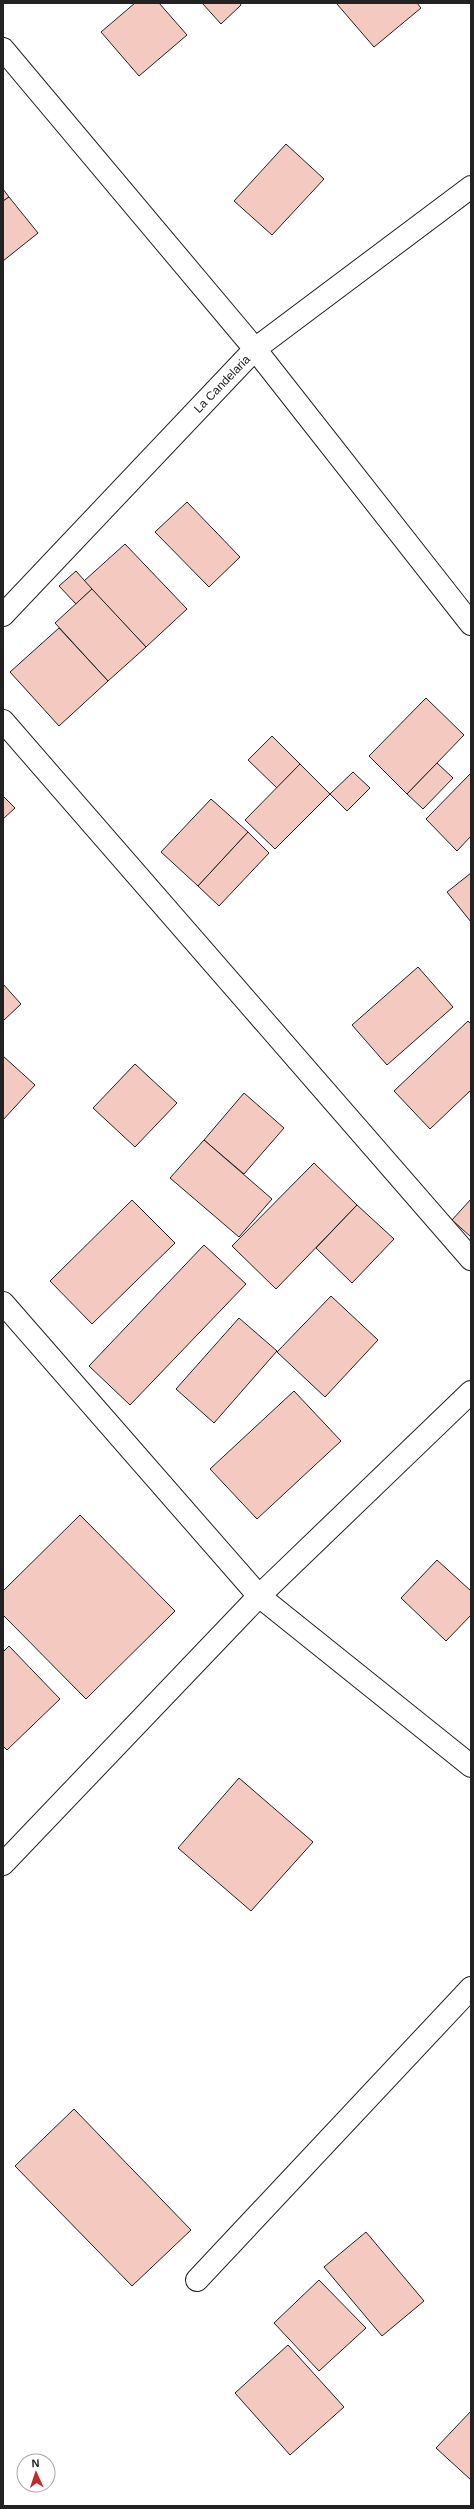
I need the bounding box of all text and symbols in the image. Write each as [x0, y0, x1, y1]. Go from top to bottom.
street label: La Candelaria [191, 352, 253, 416]
north arrow [16, 2453, 56, 2493]
text: N [31, 2457, 40, 2469]

